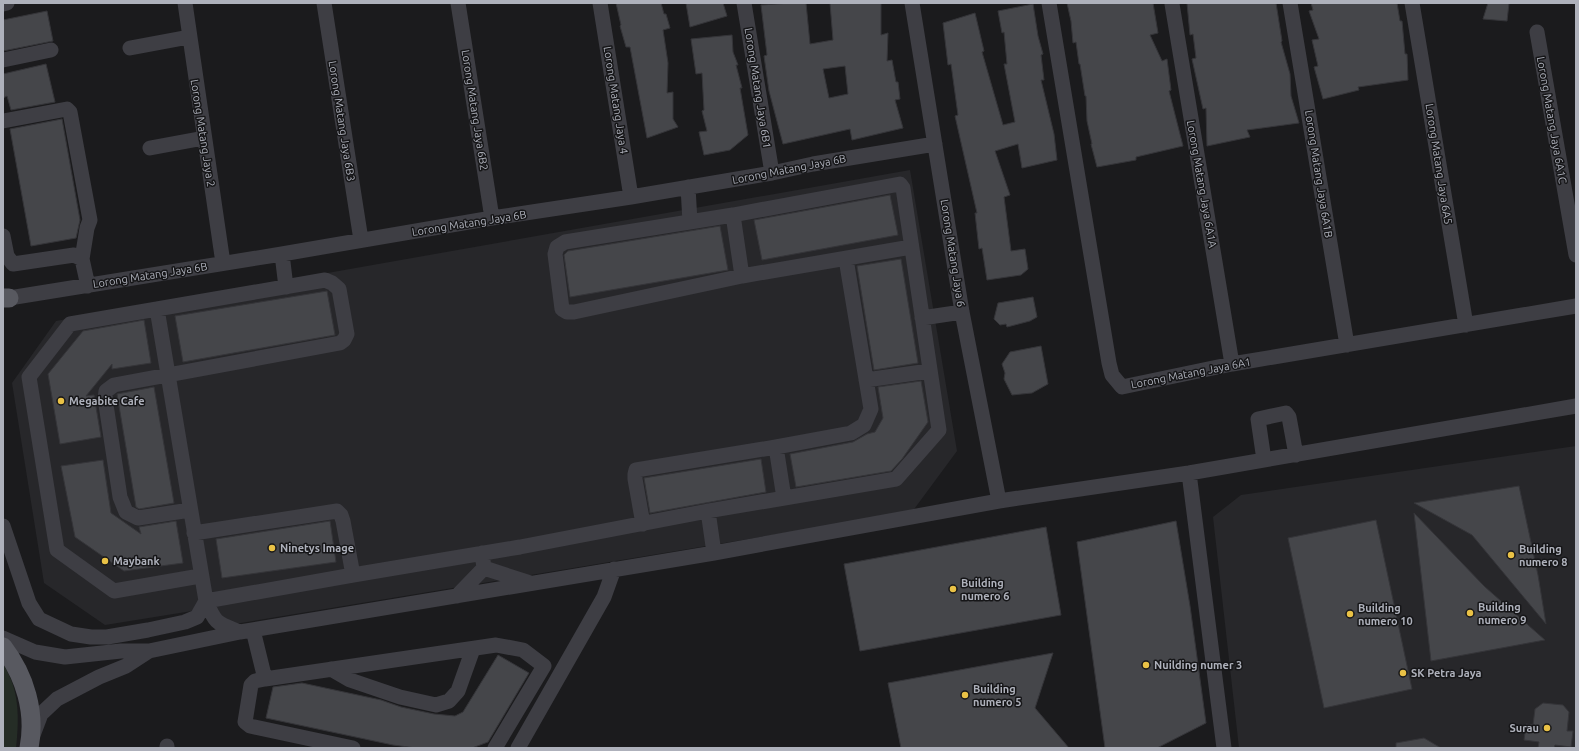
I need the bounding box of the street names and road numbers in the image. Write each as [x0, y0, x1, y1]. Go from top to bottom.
street label: Lorong Matang Jaya 6B1 [743, 27, 773, 149]
street label: Lorong Matang Jaya 4 [602, 45, 630, 155]
street label: Lorong Matang Jaya 6B2 [460, 49, 490, 171]
street label: Lorong Matang Jaya 6A1C [1535, 55, 1569, 185]
street label: Lorong Matang Jaya 6B3 [327, 60, 357, 182]
street label: Lorong Matang Jaya 2 [189, 78, 217, 188]
street label: Lorong Matang Jaya 6A5 [1424, 103, 1454, 225]
street label: Lorong Matang Jaya 6A1B [1303, 109, 1335, 239]
street label: Lorong Matang Jaya 6A1A [1185, 119, 1219, 250]
street label: Lorong Matang Jaya 6B [731, 152, 847, 186]
street label: Lorong Matang Jaya 6 [939, 198, 967, 308]
street label: Lorong Matang Jaya 6B [411, 208, 527, 238]
street label: Lorong Matang Jaya 6B [92, 260, 208, 290]
street label: Lorong Matang Jaya 6A1 [1130, 355, 1252, 391]

